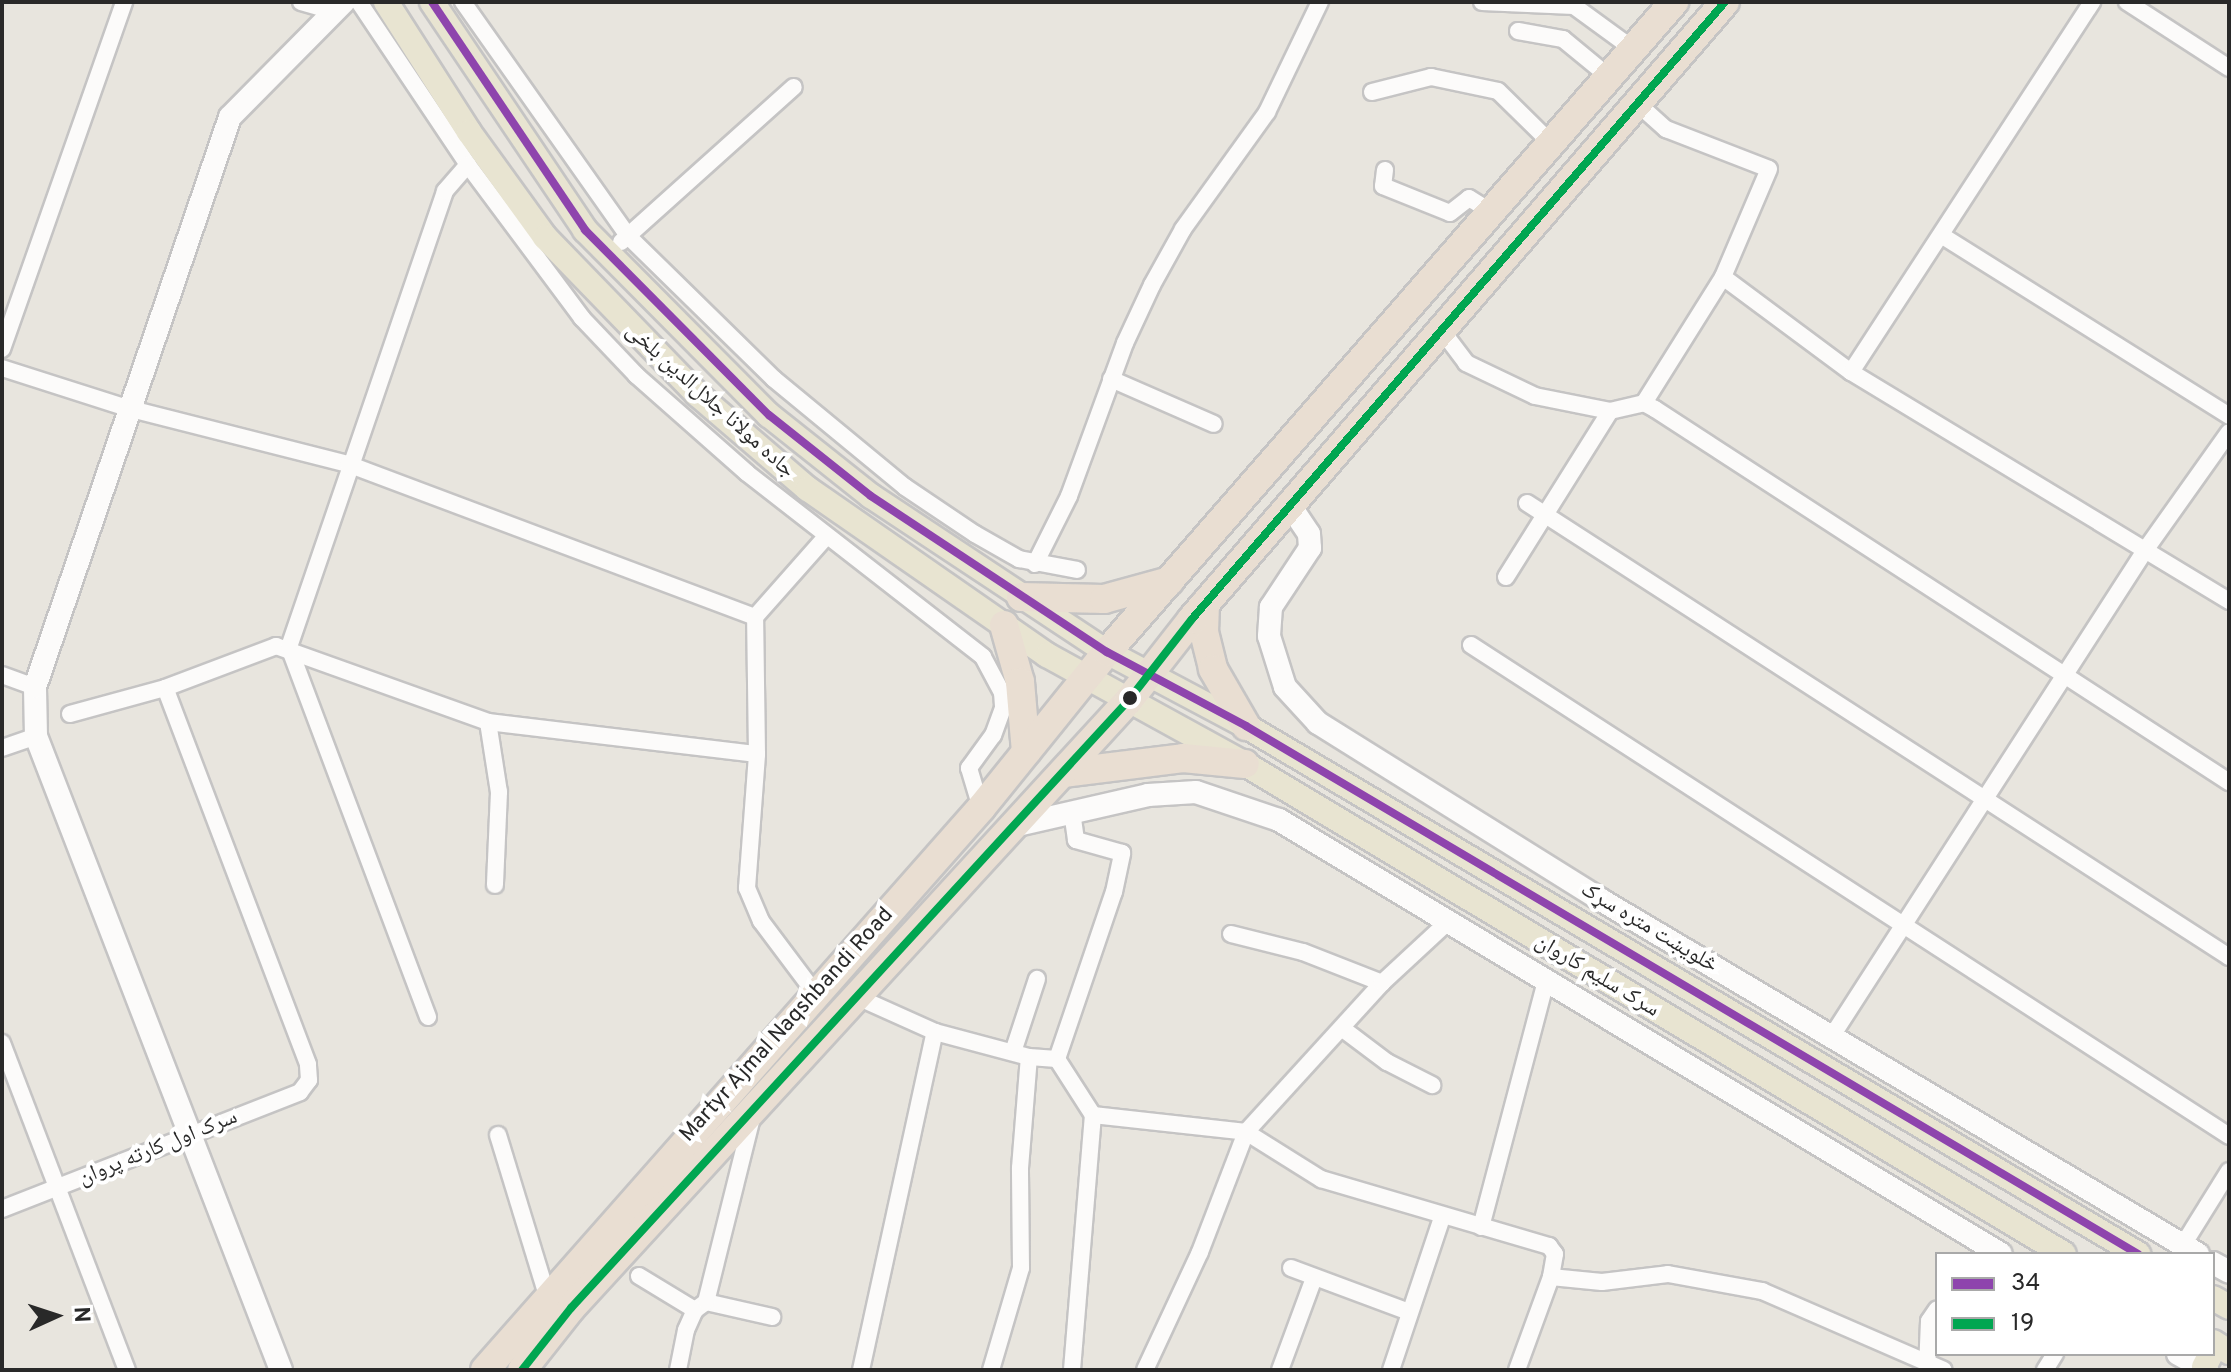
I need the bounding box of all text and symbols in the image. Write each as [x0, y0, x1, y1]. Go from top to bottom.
street label: جاده مولانا جلال‌الدین بلخی [620, 318, 800, 484]
unlabelled marker [1122, 690, 1138, 706]
street label: څلویښت متره سړک [1576, 877, 1722, 979]
street label: Martyr Ajmal Naqshbandi Road [674, 902, 900, 1148]
street label: سرک سلیم کاروان [1530, 928, 1664, 1024]
street label: سرک اول کارته پروان [75, 1104, 241, 1192]
legend [1935, 1252, 2215, 1356]
text: 34 [2011, 1269, 2040, 1299]
north arrow [16, 1276, 96, 1356]
text: N [67, 1306, 94, 1323]
text: 19 [2011, 1309, 2034, 1339]

